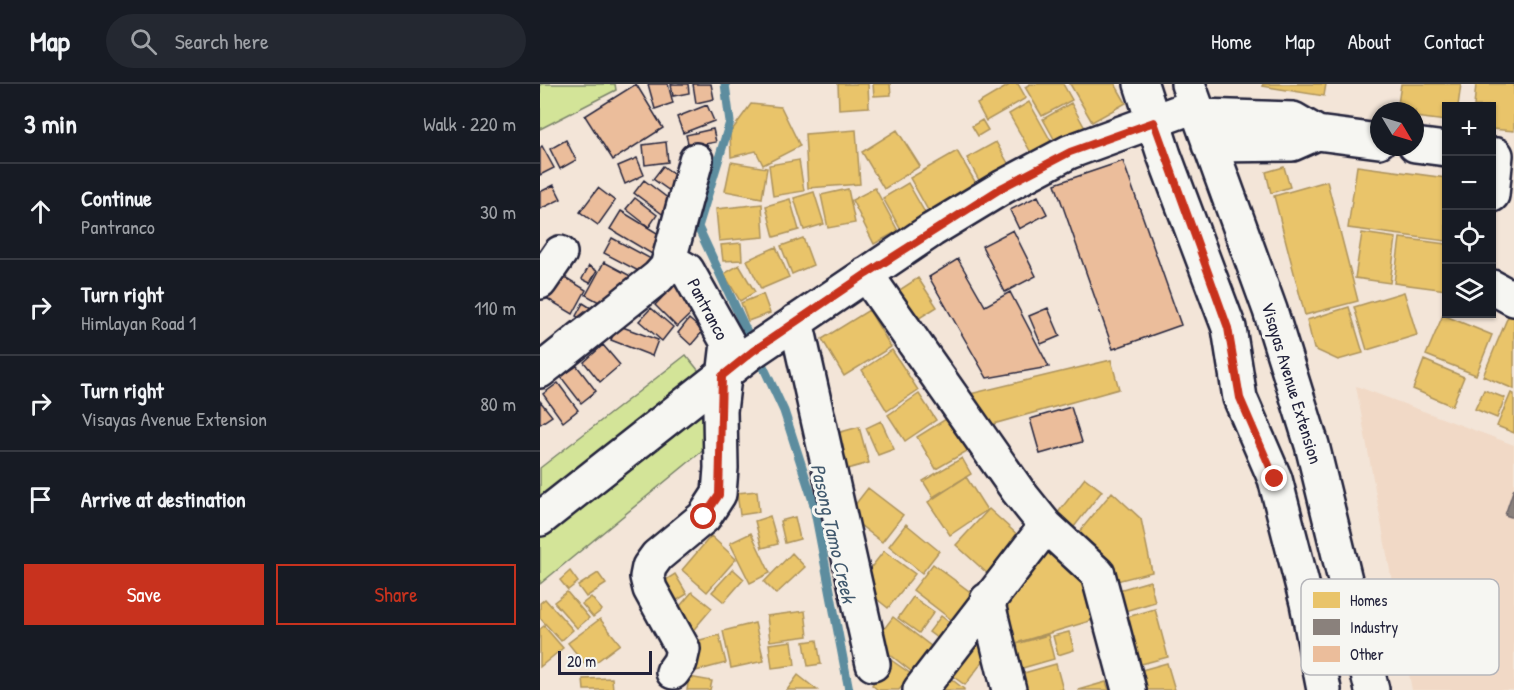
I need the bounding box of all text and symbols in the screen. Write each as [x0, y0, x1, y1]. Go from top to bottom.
search box [106, 14, 526, 68]
text: Map [30, 22, 70, 60]
icon: search [127, 25, 160, 58]
text: Search here [175, 26, 269, 56]
text: Home [1211, 27, 1252, 56]
text: Map [1285, 27, 1315, 56]
text: About [1348, 27, 1391, 56]
text: Contact [1424, 27, 1484, 56]
north arrow [1370, 102, 1424, 156]
map controls [1442, 102, 1496, 318]
button: + [1442, 102, 1496, 156]
text: 3 min [24, 106, 77, 141]
text: Walk · 220 m [423, 110, 516, 137]
button: − [1442, 156, 1496, 210]
text: Continue [81, 183, 152, 213]
icon: ahead [24, 195, 57, 228]
text: 30 m [480, 198, 516, 225]
button: locate [1442, 210, 1496, 264]
text: Pantranco [81, 213, 155, 240]
button: layers [1442, 264, 1496, 318]
street label: Pantranco [681, 274, 735, 344]
text: Turn right [81, 279, 164, 309]
icon: right [24, 291, 57, 324]
text: 110 m [474, 294, 516, 321]
street label: Visayas Avenue Extension [1256, 299, 1328, 467]
text: Himlayan Road 1 [81, 309, 196, 336]
text: Turn right [81, 375, 164, 405]
icon: right [24, 387, 57, 420]
text: 80 m [480, 390, 516, 417]
text: Visayas Avenue Extension [81, 405, 267, 432]
water label: Pasong Tamo Creek [804, 461, 864, 607]
route end [1261, 465, 1287, 491]
icon: arrive [24, 483, 57, 516]
text: Arrive at destination [81, 484, 246, 514]
route start [690, 503, 716, 529]
button: Save [24, 564, 264, 625]
button: Share [276, 564, 516, 625]
legend [1301, 579, 1499, 675]
text: Homes [1350, 589, 1387, 611]
text: Industry [1350, 616, 1398, 638]
text: Other [1350, 643, 1384, 665]
scale bar [558, 648, 652, 676]
text: 20 m [567, 650, 596, 672]

